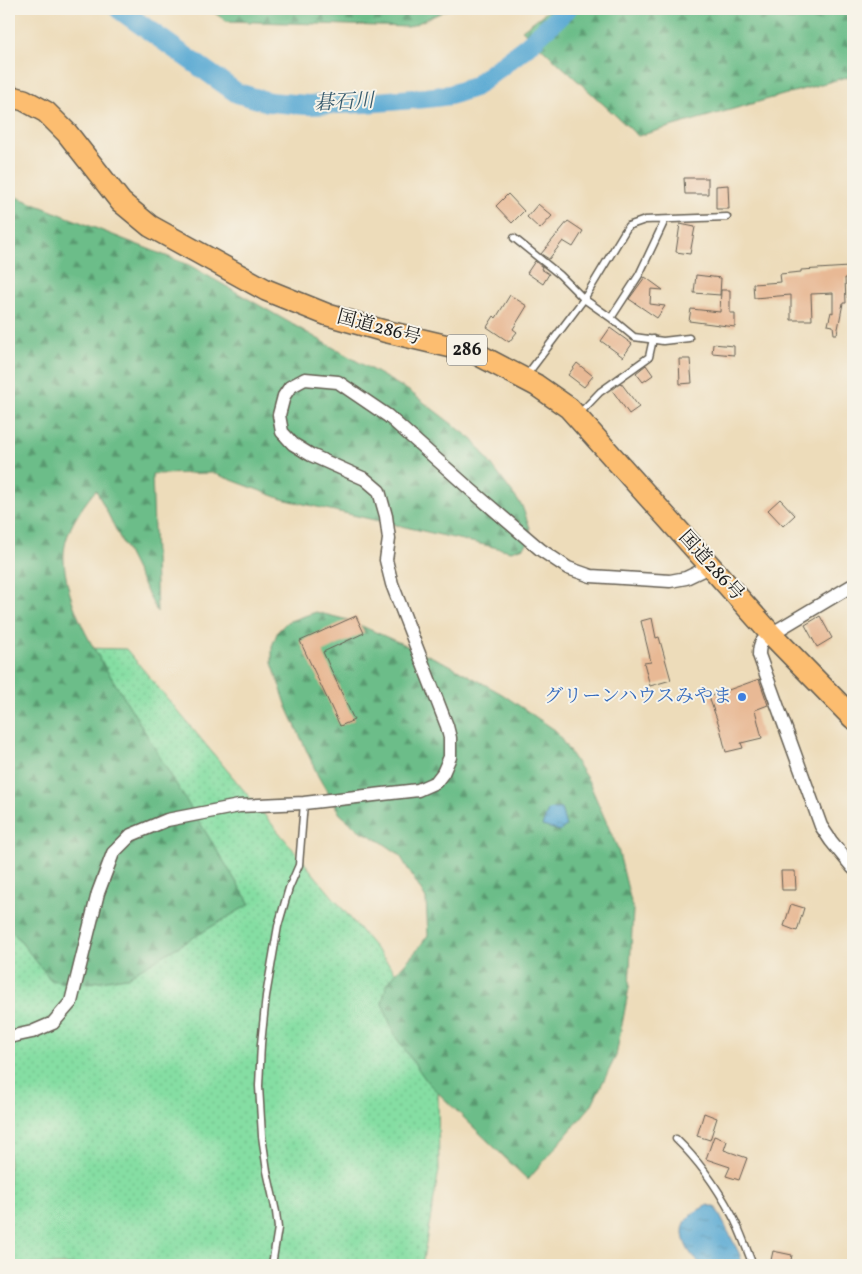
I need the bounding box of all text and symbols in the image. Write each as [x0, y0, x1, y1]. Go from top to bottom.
water label: 碁石川 [313, 87, 377, 119]
street label: 国道286号 [334, 304, 424, 352]
road number: 286 [447, 334, 487, 366]
street label: 国道286号 [672, 525, 750, 607]
place label: グリーンハウスみやま [544, 684, 732, 710]
marker: グリーンハウスみやま [736, 691, 748, 703]

